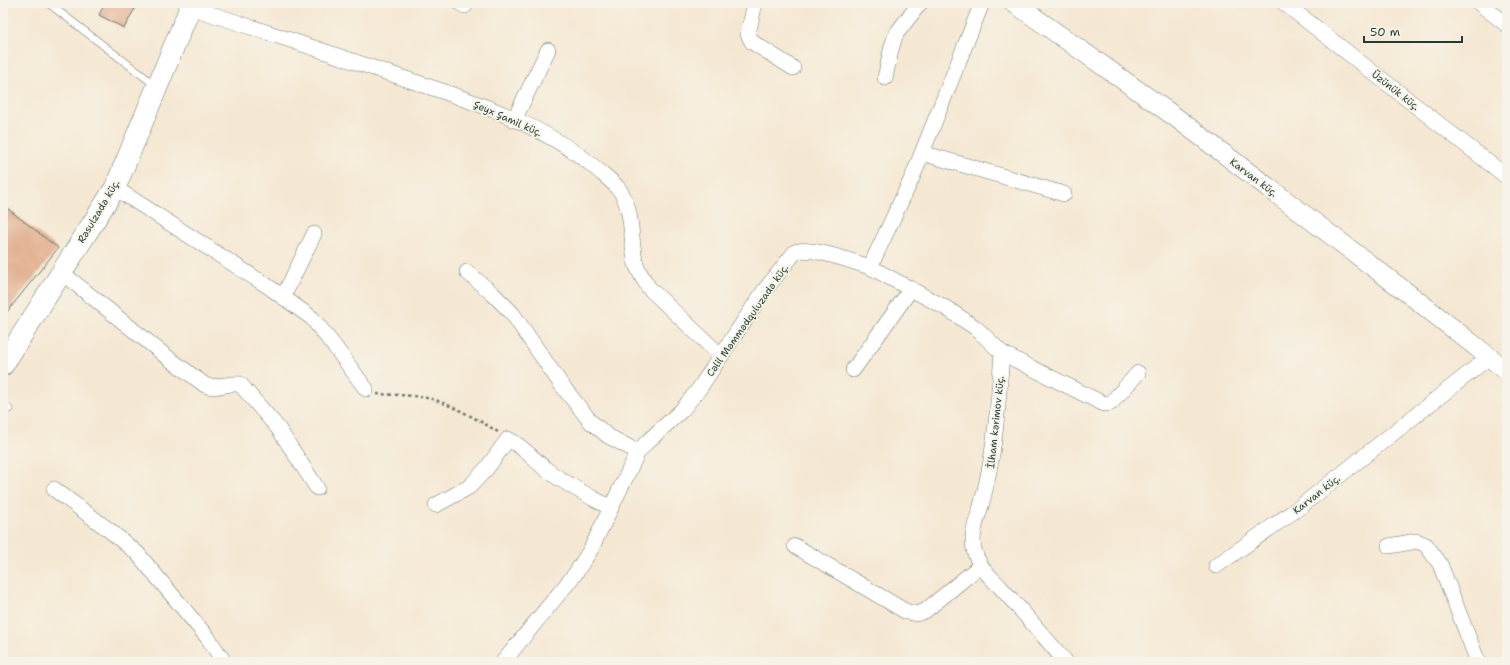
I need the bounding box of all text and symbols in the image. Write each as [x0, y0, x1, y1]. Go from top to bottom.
scale bar [1364, 18, 1462, 44]
text: 50 m [1370, 24, 1400, 40]
street label: Üzünük küç. [1369, 68, 1423, 113]
street label: Şeyx Şamil küç. [472, 98, 544, 139]
street label: Karvan küç. [1227, 155, 1280, 200]
street label: Rəsulzadə küç. [74, 177, 123, 245]
street label: Cəlil Məmmədquluzadə küç. [704, 261, 791, 379]
street label: İlham kərimov küç. [984, 375, 1007, 469]
street label: Karvan küç. [1290, 472, 1343, 517]

